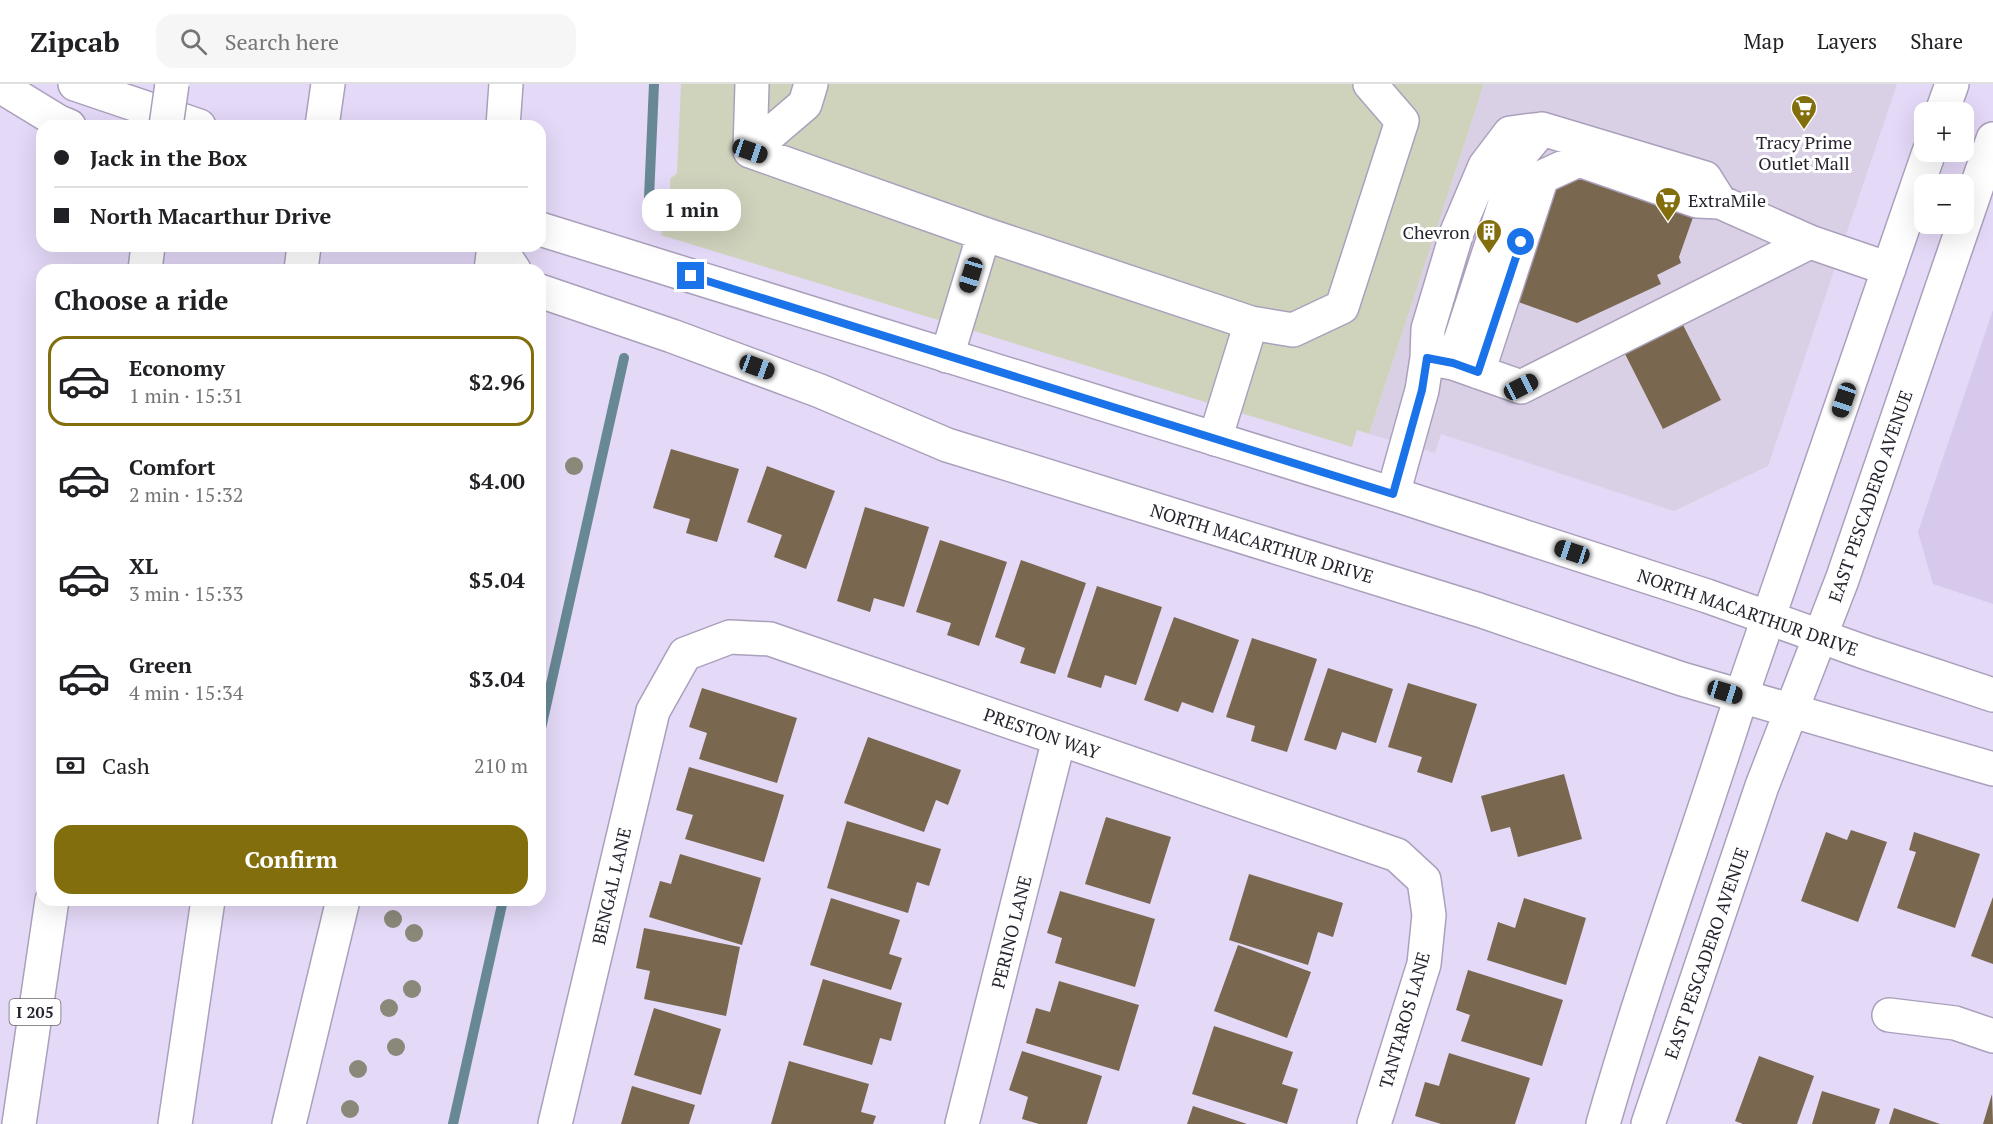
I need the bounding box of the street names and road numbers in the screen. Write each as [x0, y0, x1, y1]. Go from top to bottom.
street label: EAST PESCADERO AVENUE [1822, 387, 1918, 605]
street label: NORTH MACARTHUR DRIVE [1147, 498, 1377, 588]
street label: NORTH MACARTHUR DRIVE [1634, 563, 1862, 661]
street label: PRESTON WAY [981, 702, 1104, 764]
street label: BENGAL LANE [586, 825, 636, 947]
street label: EAST PESCADERO AVENUE [1658, 844, 1754, 1062]
street label: PERINO LANE [985, 873, 1037, 991]
street label: TANTAROS LANE [1373, 949, 1435, 1091]
road number: I 205 [9, 999, 60, 1025]

